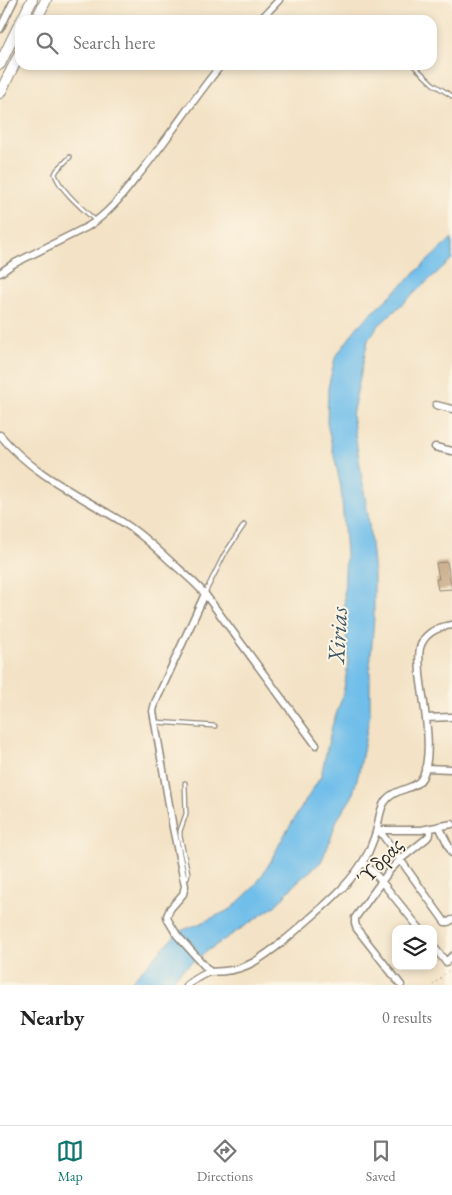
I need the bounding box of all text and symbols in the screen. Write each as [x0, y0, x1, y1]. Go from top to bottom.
search box [15, 15, 437, 70]
icon: search [33, 29, 61, 57]
text: Search here [73, 30, 155, 55]
water label: Xirias [320, 606, 354, 666]
street label: Ύδρας [350, 831, 409, 892]
map controls [392, 925, 437, 970]
button: layers [392, 925, 437, 970]
text: Nearby [20, 1004, 84, 1031]
text: 0 results [382, 1007, 432, 1028]
tab: Map [56, 1137, 84, 1185]
tab: Directions [197, 1137, 253, 1185]
tab: Saved [366, 1137, 396, 1185]

